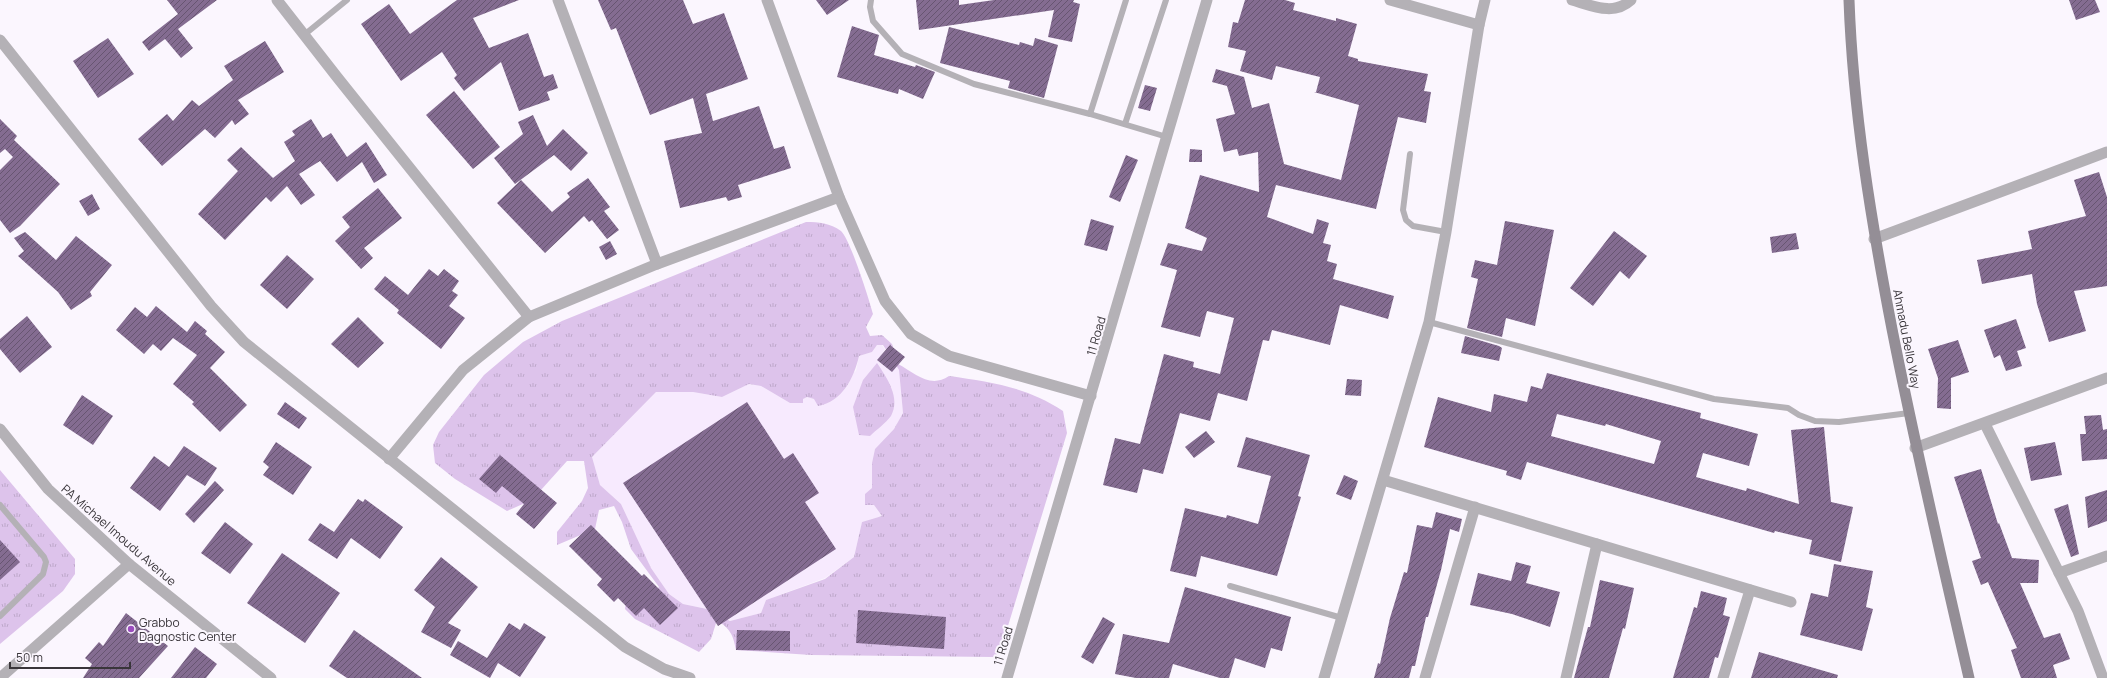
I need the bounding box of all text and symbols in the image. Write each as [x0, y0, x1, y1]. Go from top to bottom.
street label: Ahmadu Bello Way [1889, 288, 1925, 391]
street label: 11 Road [1082, 314, 1110, 358]
street label: PA Michael Imoudu Avenue [58, 480, 180, 590]
place label: Grabbo Dagnostic Center [139, 614, 237, 645]
marker: Grabbo Dagnostic Center [126, 624, 136, 634]
street label: 11 Road [989, 624, 1017, 668]
scale bar [10, 644, 130, 670]
text: 50 m [16, 649, 43, 666]

